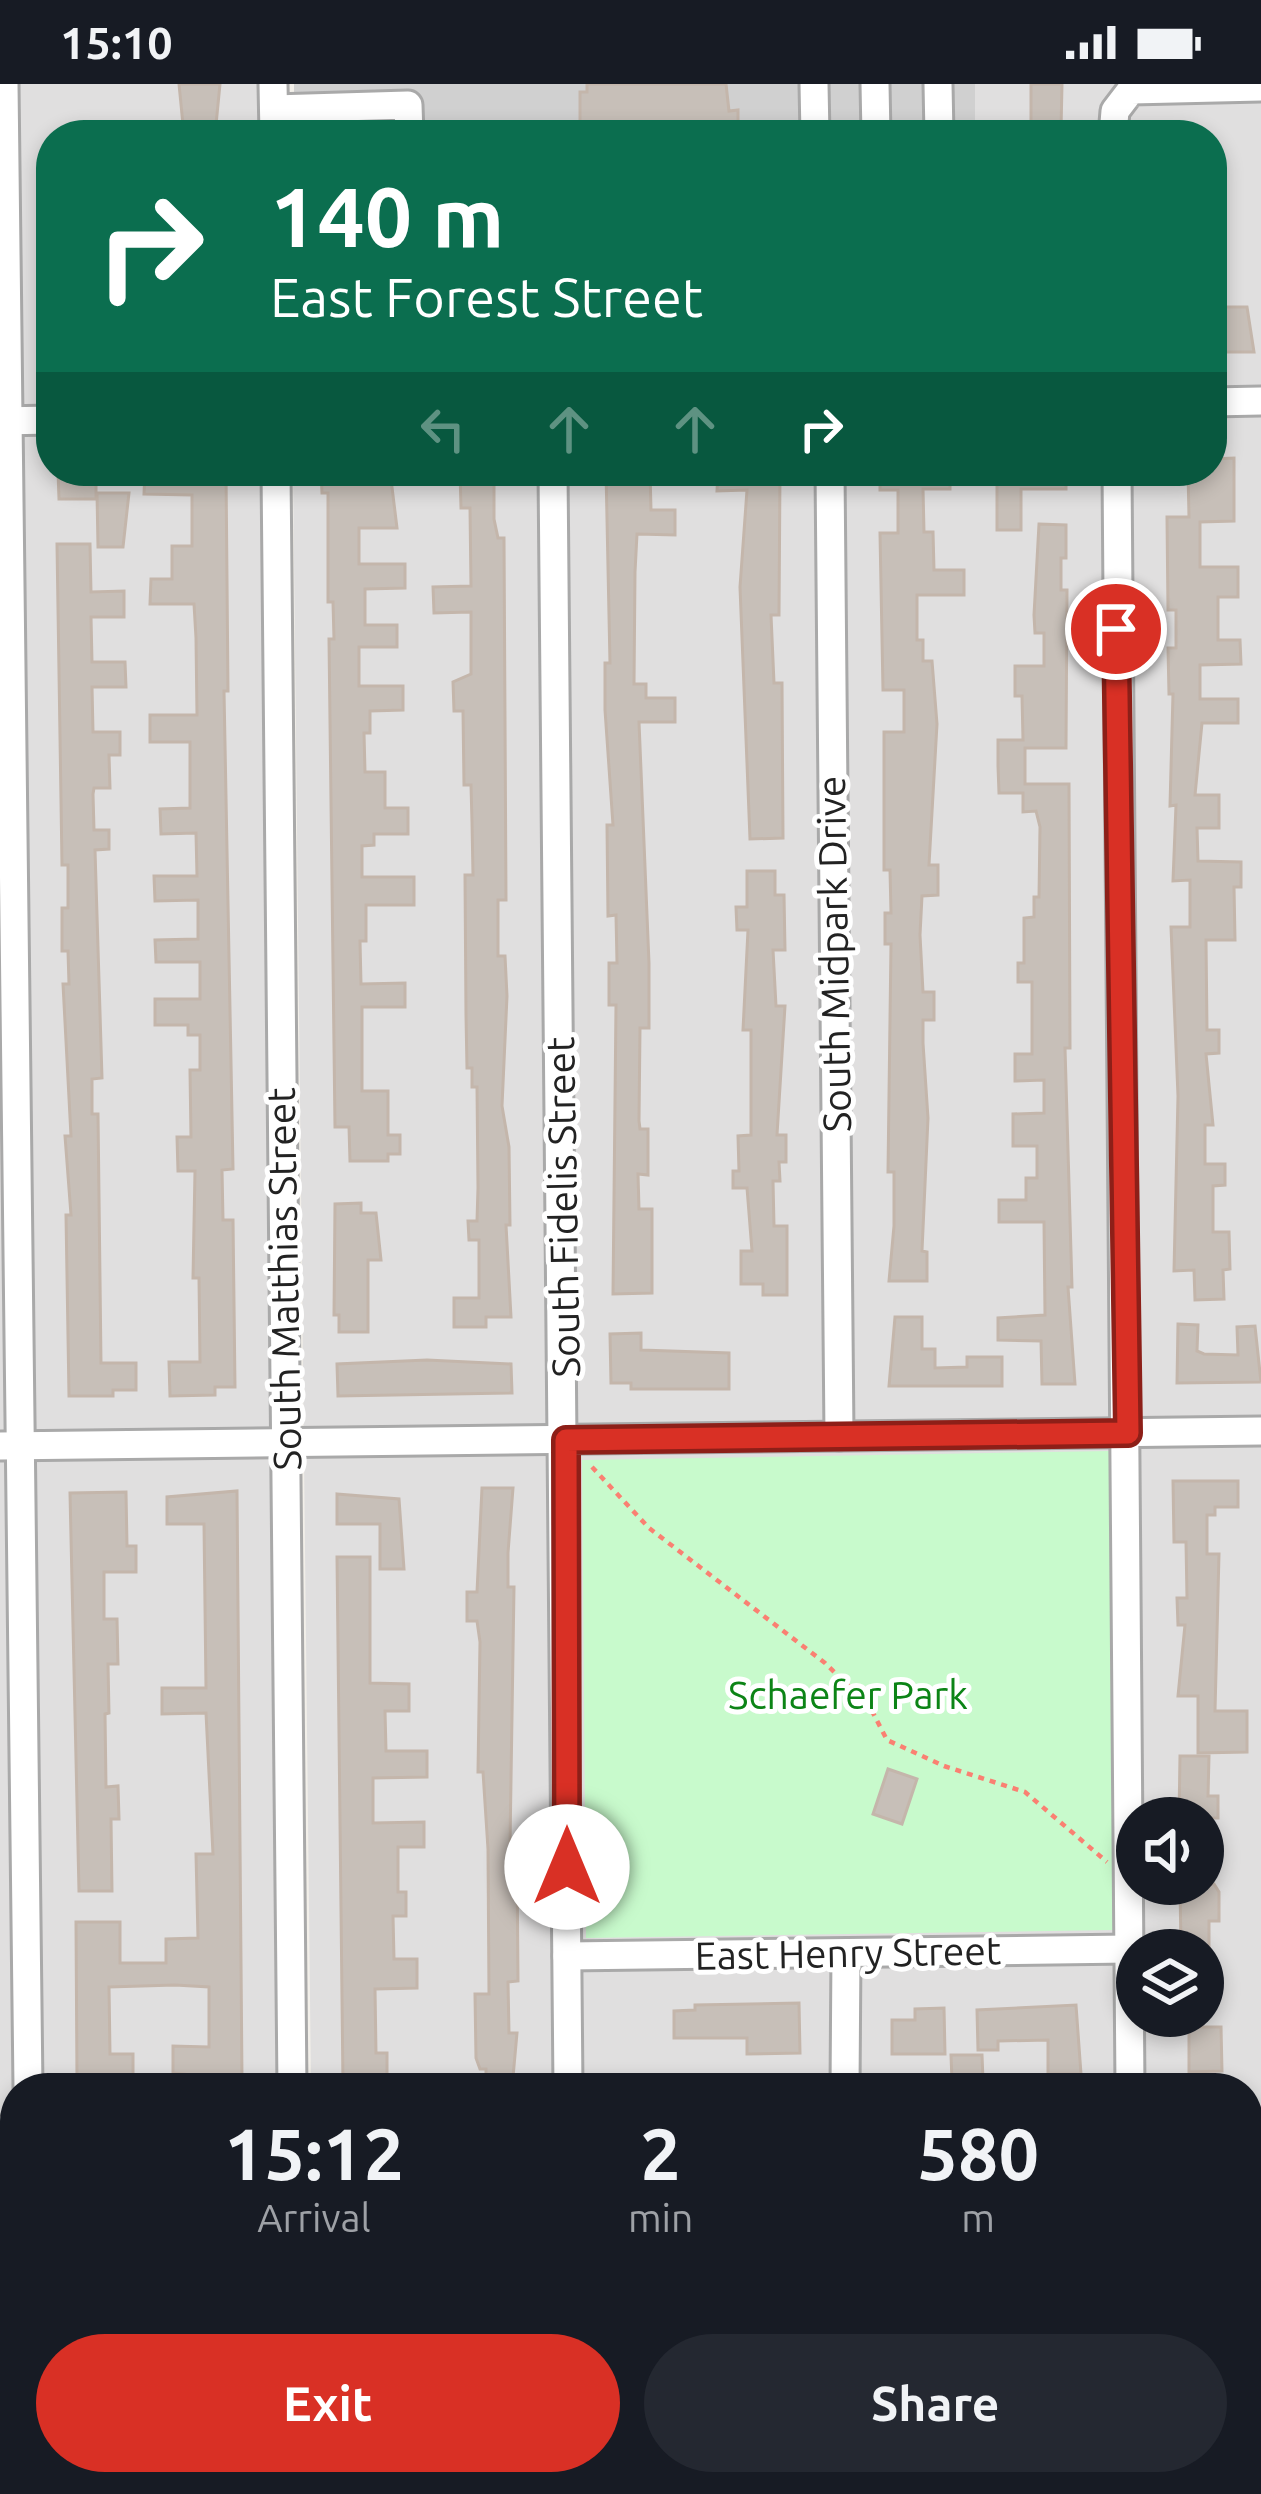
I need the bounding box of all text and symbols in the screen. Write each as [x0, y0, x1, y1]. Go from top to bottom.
text: 15:10 [60, 17, 173, 68]
icon: right [72, 168, 228, 324]
text: 140 m [270, 169, 504, 263]
text: East Forest Street [270, 267, 703, 327]
icon: left [410, 396, 476, 462]
icon: ahead [536, 396, 602, 462]
icon: ahead [662, 396, 728, 462]
icon: right [788, 396, 854, 462]
pin [1065, 578, 1167, 680]
icon: arrive [1083, 596, 1149, 662]
street label: South Midpark Drive [809, 775, 858, 1133]
street label: South Fidelis Street [538, 1036, 587, 1378]
street label: South Matthias Street [259, 1087, 308, 1471]
park label: Schaefer Park [728, 1673, 968, 1716]
map controls [1116, 1797, 1224, 2037]
button: sound [1116, 1797, 1224, 1905]
position arrow [504, 1804, 630, 1930]
street label: East Henry Street [694, 1928, 1001, 1977]
button: layers [1116, 1929, 1224, 2037]
text: 15:12 [224, 2113, 404, 2194]
text: 2 [640, 2113, 681, 2194]
text: 580 [917, 2113, 1039, 2194]
text: Arrival [257, 2196, 371, 2239]
text: min [628, 2196, 693, 2239]
text: m [961, 2196, 995, 2239]
button: Exit [36, 2334, 620, 2472]
button: Share [644, 2334, 1227, 2472]

